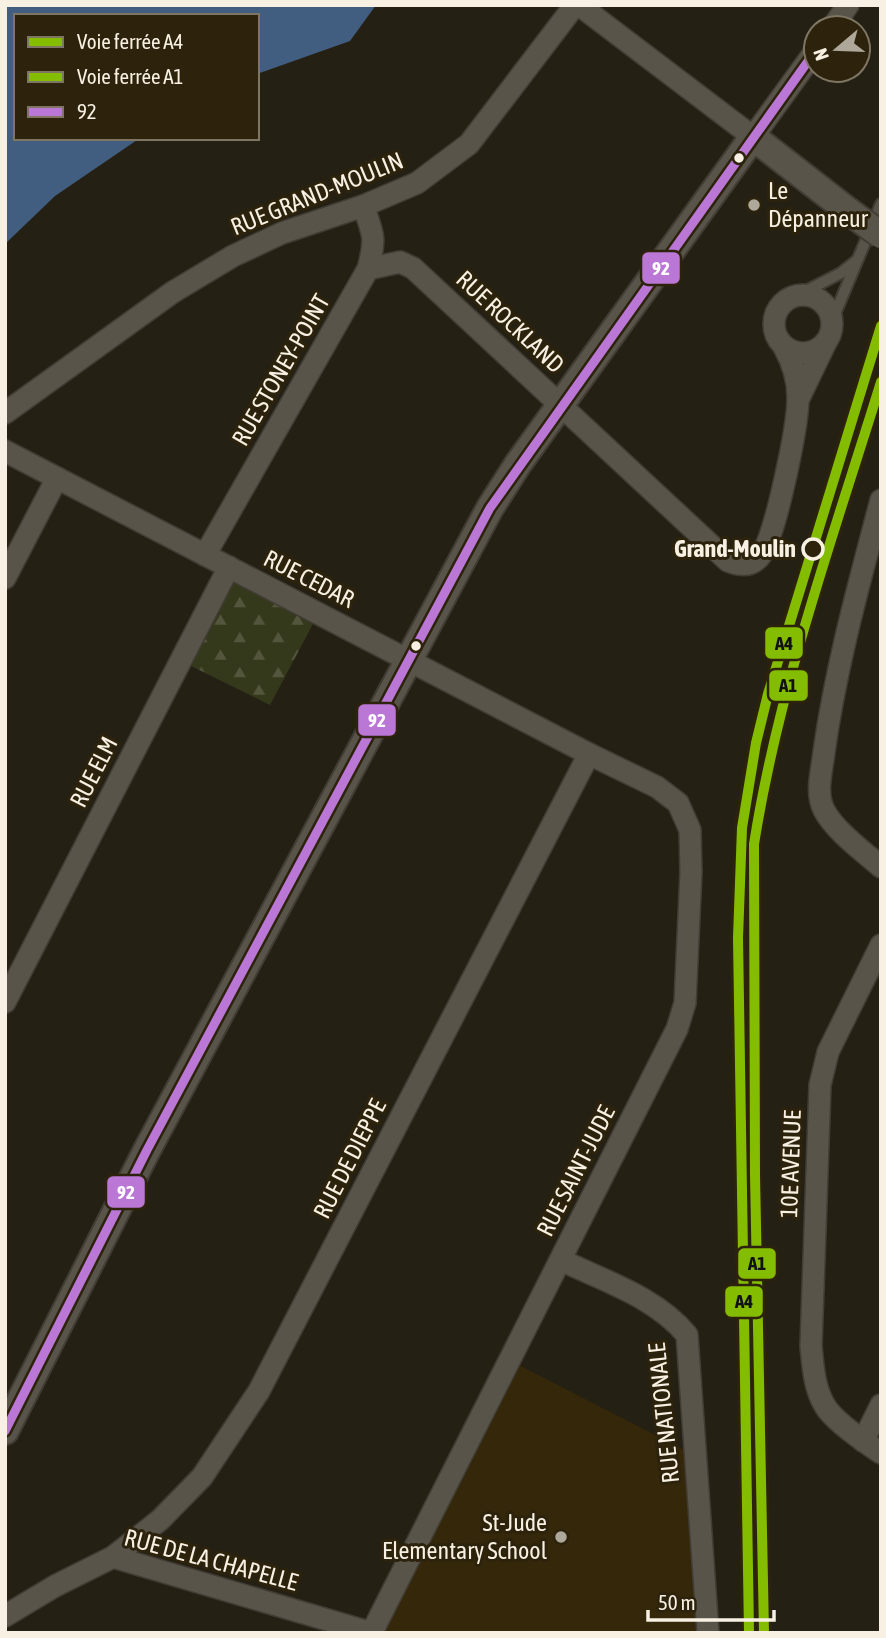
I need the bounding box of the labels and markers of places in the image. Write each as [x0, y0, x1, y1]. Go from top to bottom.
unlabelled marker [732, 151, 746, 165]
place label: Le Dépanneur [768, 177, 869, 232]
marker: Le Dépanneur [746, 197, 762, 213]
place label: Grand-Moulin [674, 535, 796, 562]
marker: Grand-Moulin [802, 538, 824, 560]
unlabelled marker [409, 639, 423, 653]
place label: St-Jude Elementary School [382, 1509, 548, 1564]
marker: St-Jude Elementary School [553, 1529, 569, 1545]

